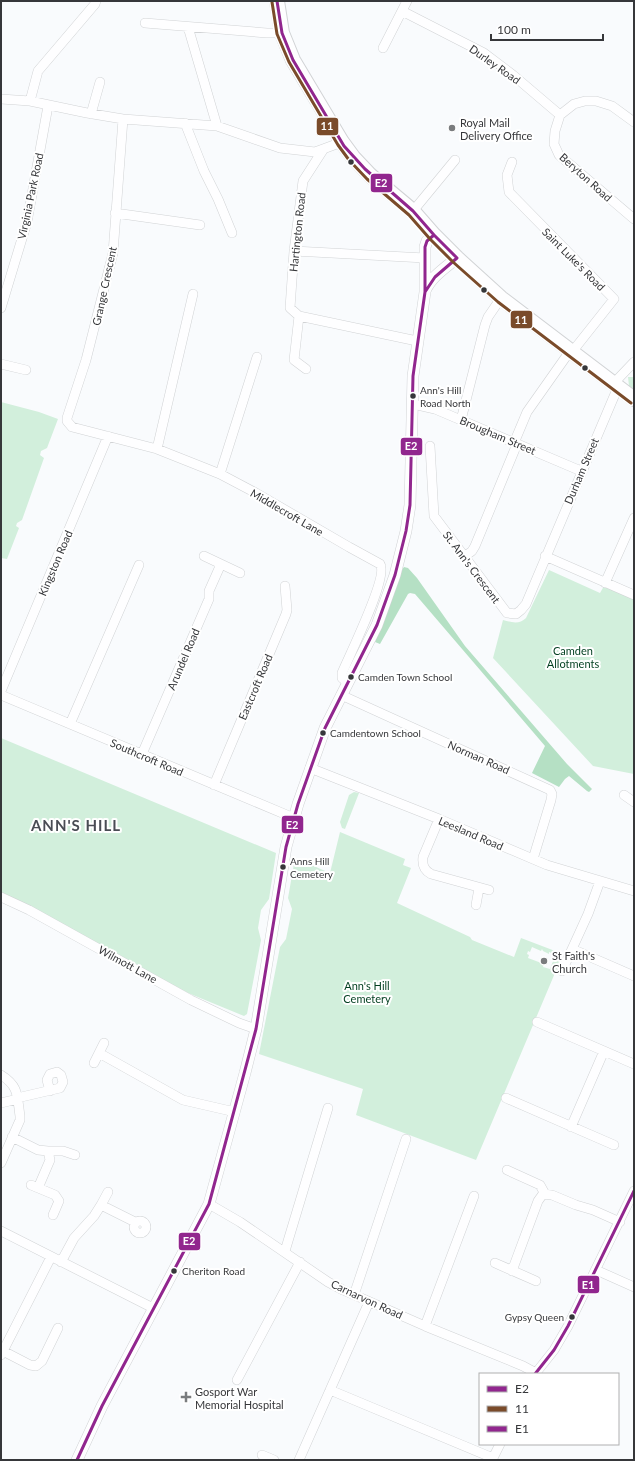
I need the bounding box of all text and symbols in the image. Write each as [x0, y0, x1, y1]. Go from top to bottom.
scale bar [491, 16, 603, 42]
text: 100 m [497, 22, 531, 37]
street label: Durley Road [467, 42, 523, 86]
place label: Royal Mail Delivery Office [460, 116, 533, 142]
line badge: 11 [316, 117, 339, 136]
text: 11 [321, 119, 333, 132]
marker: Royal Mail Delivery Office [447, 123, 457, 133]
street label: Beryton Road [557, 150, 615, 204]
street label: Virginia Park Road [14, 152, 46, 240]
unlabelled marker [346, 157, 356, 167]
line badge: E2 [370, 173, 393, 193]
text: E2 [375, 176, 387, 189]
street label: Hartington Road [286, 192, 308, 272]
street label: Saint Luke's Road [540, 225, 608, 293]
street label: Grange Crescent [89, 245, 119, 327]
unlabelled marker [479, 285, 489, 295]
line badge: 11 [510, 310, 533, 329]
text: 11 [515, 313, 527, 326]
unlabelled marker [580, 363, 590, 373]
place label: Ann's Hill Road North [420, 384, 471, 409]
marker: Ann's Hill Road North [408, 391, 418, 401]
street label: Brougham Street [458, 413, 538, 457]
street label: Durham Street [561, 436, 601, 506]
line badge: E2 [400, 437, 423, 456]
text: E2 [405, 439, 417, 452]
street label: Middlecroft Lane [248, 486, 326, 538]
street label: Kingston Road [35, 528, 75, 598]
street label: St. Ann's Crescent [441, 528, 503, 606]
street label: Arundel Road [164, 626, 202, 692]
park label: Camden Allotments [547, 644, 599, 670]
street label: Eastcroft Road [235, 652, 275, 722]
place label: Camden Town School [358, 671, 452, 683]
marker: Camden Town School [346, 672, 356, 682]
place label: Camdentown School [330, 727, 421, 739]
marker: Camdentown School [318, 728, 328, 738]
street label: Southcroft Road [108, 736, 186, 778]
street label: Norman Road [446, 738, 512, 776]
street label: Leesland Road [437, 813, 505, 853]
line badge: E2 [281, 815, 304, 834]
district label: ANN'S HILL [30, 816, 121, 834]
text: E2 [286, 818, 298, 831]
place label: Anns Hill Cemetery [290, 855, 334, 880]
marker: Anns Hill Cemetery [278, 862, 288, 872]
street label: Wilmott Lane [96, 943, 160, 986]
place label: St Faith's Church [552, 949, 595, 975]
marker: St Faith's Church [539, 956, 549, 966]
park label: Ann's Hill Cemetery [343, 979, 391, 1005]
line badge: E2 [178, 1232, 201, 1251]
text: E2 [183, 1234, 195, 1247]
place label: Cheriton Road [182, 1265, 245, 1277]
marker: Cheriton Road [169, 1266, 179, 1276]
line badge: E1 [577, 1275, 600, 1294]
street label: Carnarvon Road [329, 1277, 405, 1321]
text: E1 [582, 1278, 594, 1291]
place label: Gypsy Queen [505, 1311, 564, 1323]
marker: Gypsy Queen [567, 1312, 577, 1322]
legend [479, 1373, 619, 1445]
text: E2 [515, 1381, 529, 1396]
place label: Gosport War Memorial Hospital [195, 1385, 284, 1411]
marker: Gosport War Memorial Hospital [180, 1391, 192, 1403]
text: 11 [515, 1401, 529, 1416]
text: E1 [515, 1421, 529, 1436]

